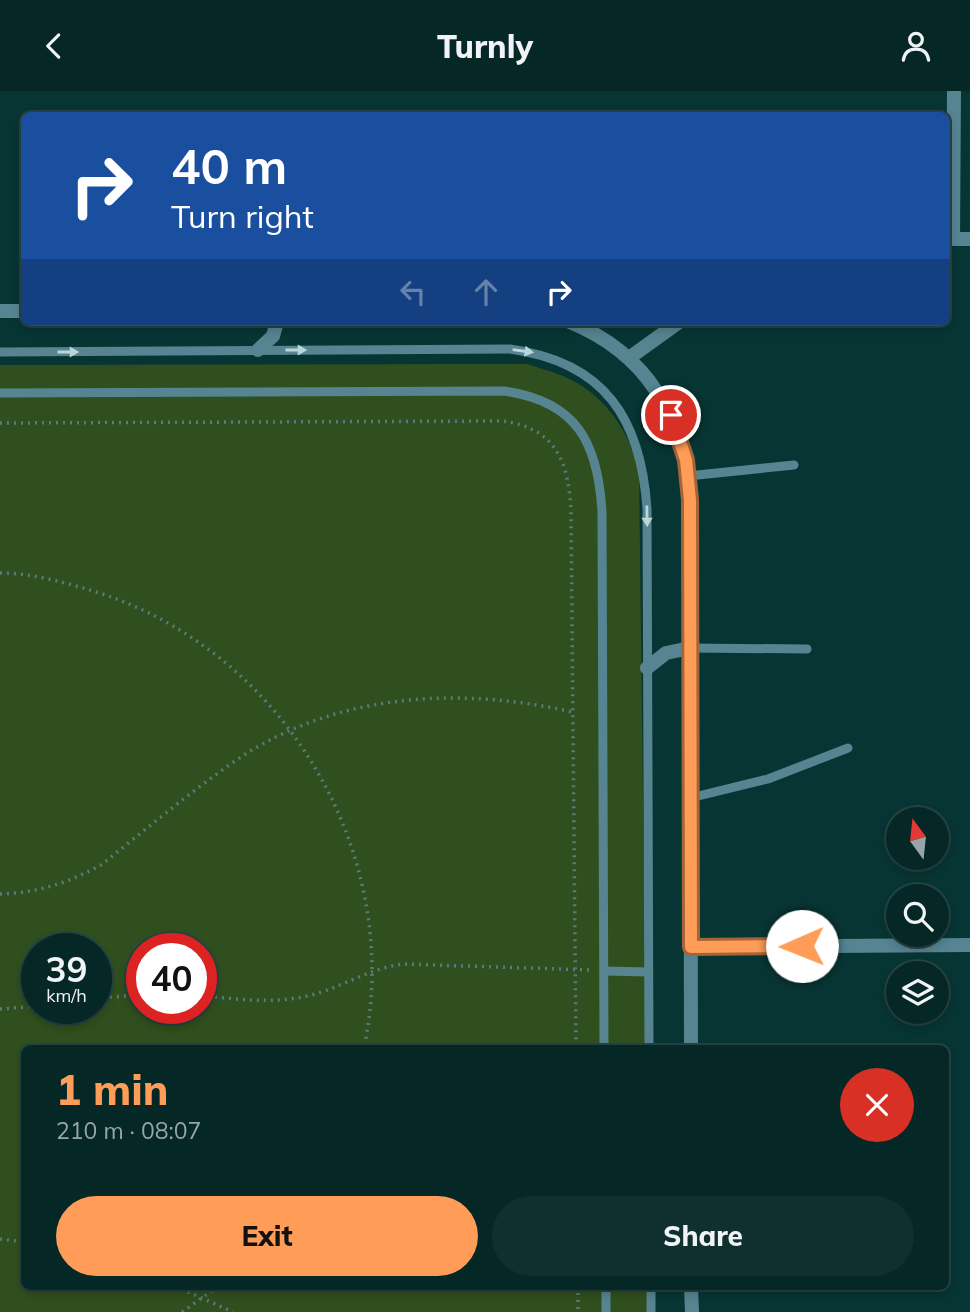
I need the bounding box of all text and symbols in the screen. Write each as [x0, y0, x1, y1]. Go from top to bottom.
text: Turnly [437, 26, 533, 66]
icon: back [35, 27, 73, 65]
icon: person [897, 27, 935, 65]
text: 40 m [171, 135, 287, 196]
icon: right [56, 140, 147, 231]
text: Turn right [171, 196, 314, 236]
icon: left [394, 273, 432, 311]
icon: ahead [467, 273, 505, 311]
icon: right [540, 273, 578, 311]
one-way arrow [285, 344, 307, 356]
one-way arrow [512, 345, 534, 356]
one-way arrow [57, 346, 79, 357]
pin [641, 385, 701, 445]
icon: arrive [652, 396, 690, 434]
one-way arrow [641, 505, 652, 527]
north arrow [886, 807, 948, 870]
map controls [886, 807, 949, 1024]
button: search [886, 884, 949, 947]
position arrow [765, 909, 839, 983]
speed limit sign: 40 [126, 933, 217, 1024]
text: 39 [45, 947, 88, 991]
button: layers [886, 961, 949, 1024]
text: km/h [46, 984, 87, 1007]
text: 1 min [56, 1063, 169, 1116]
button: close [840, 1068, 914, 1142]
text: 210 m · 08:07 [56, 1116, 201, 1145]
button: Exit [56, 1196, 478, 1276]
button: Share [492, 1196, 914, 1276]

